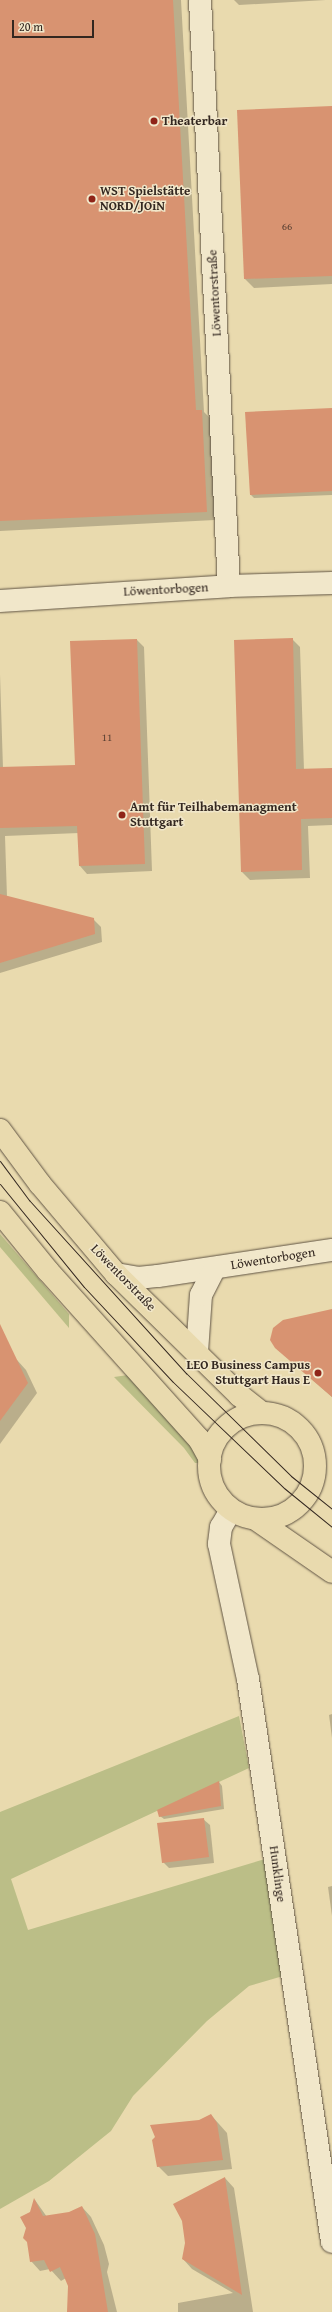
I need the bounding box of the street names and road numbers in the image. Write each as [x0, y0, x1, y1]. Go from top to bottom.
street label: Löwentorstraße [205, 249, 225, 337]
street label: Löwentorbogen [123, 580, 209, 600]
street label: Löwentorstraße [87, 1241, 159, 1315]
street label: Löwentorbogen [230, 1245, 316, 1273]
street label: Hunklinge [265, 1845, 289, 1903]

